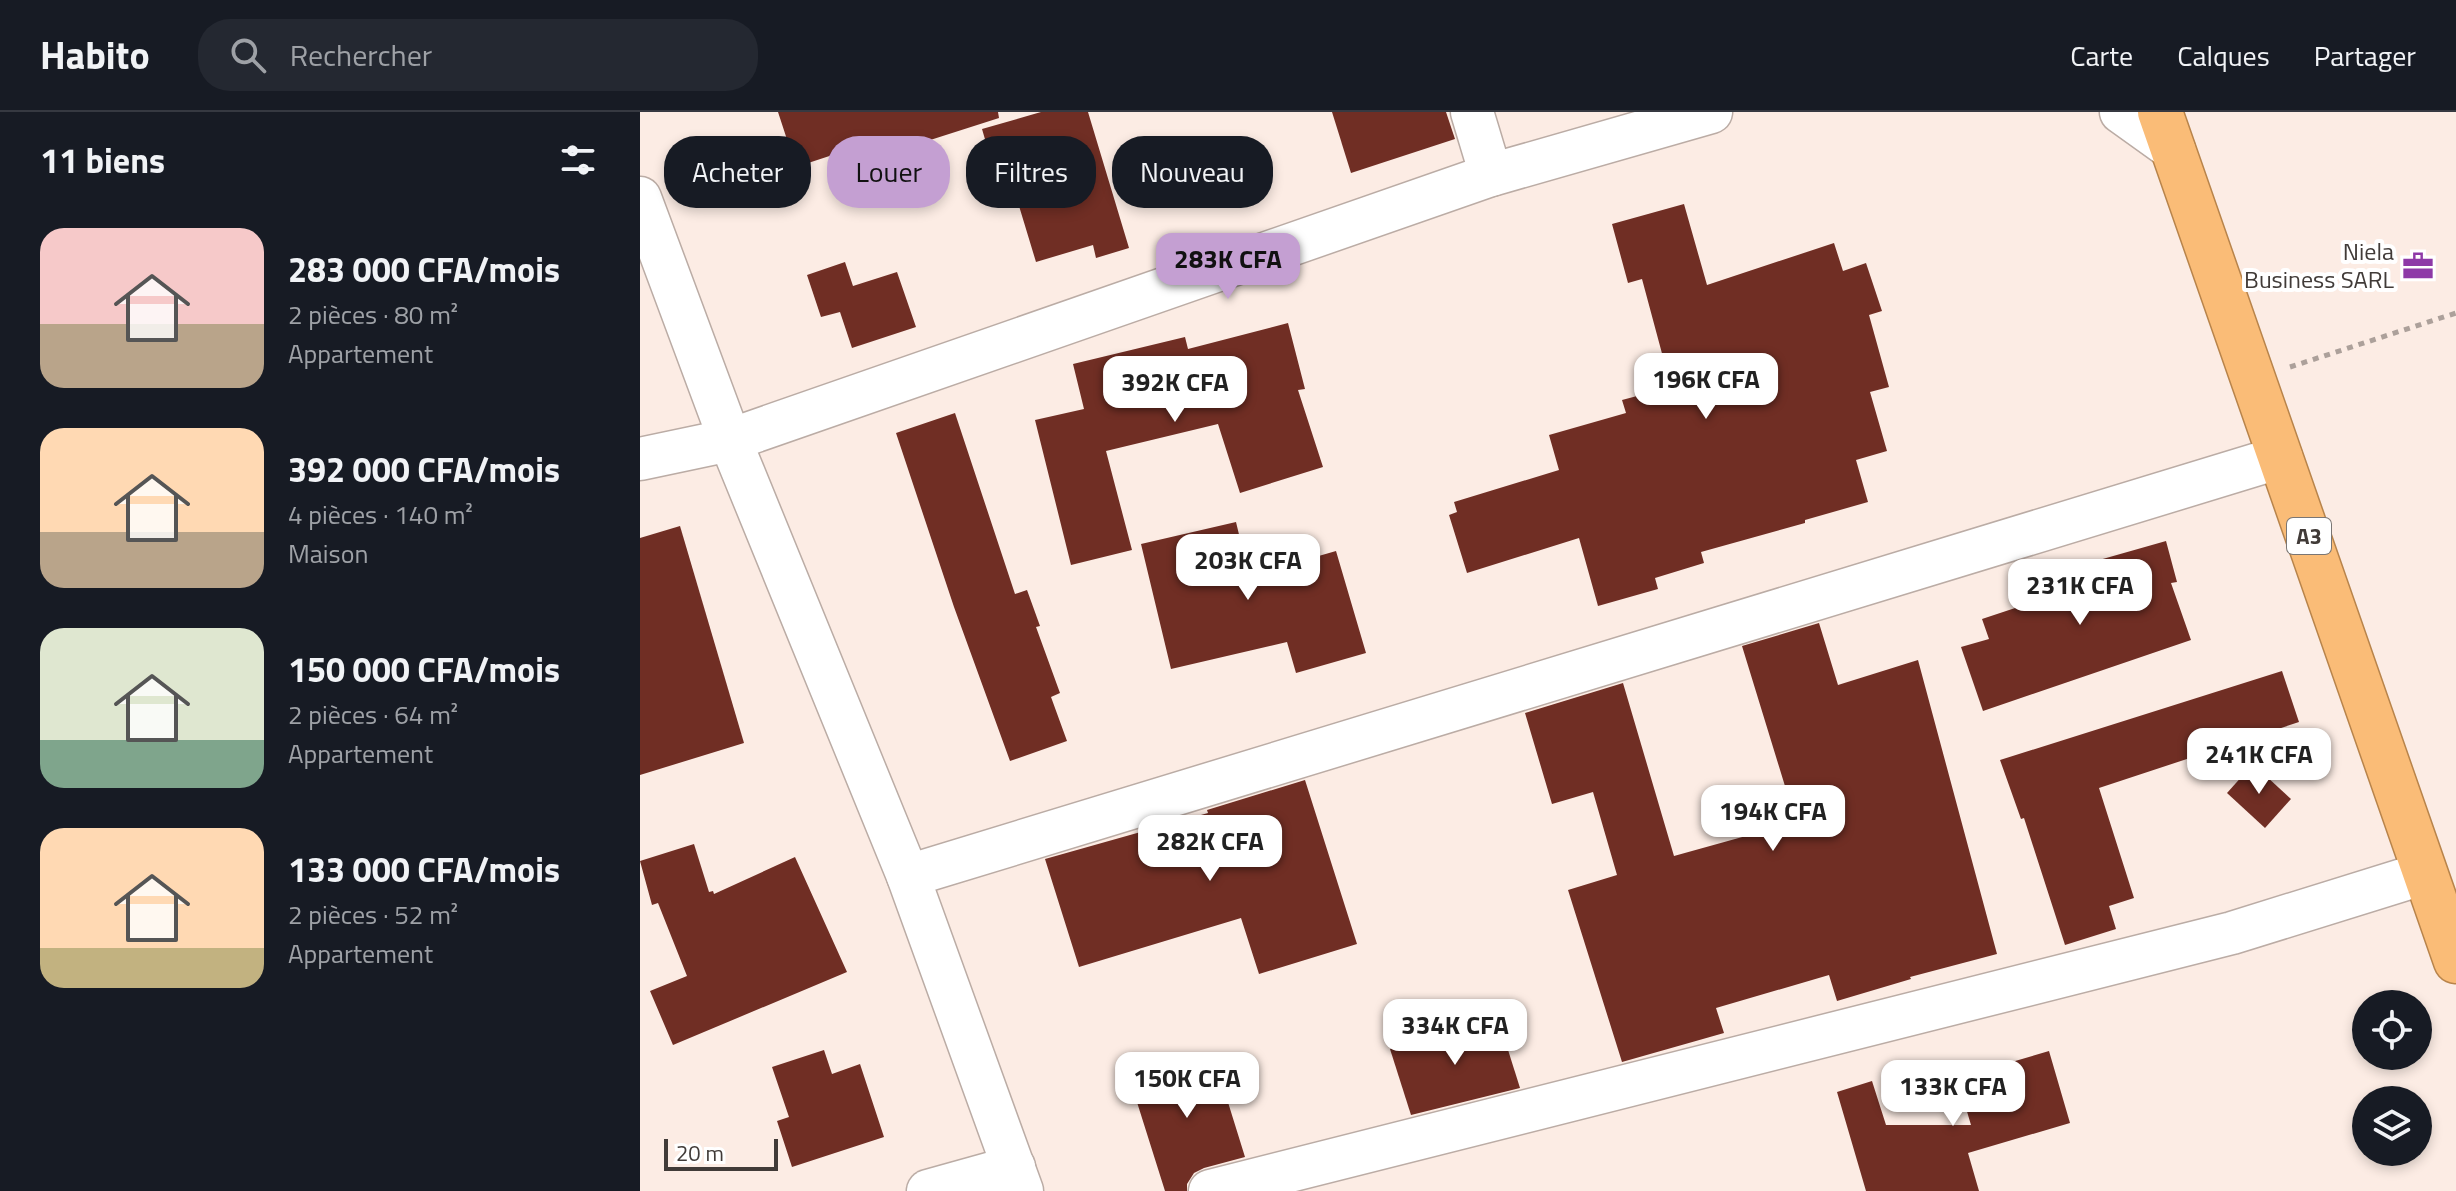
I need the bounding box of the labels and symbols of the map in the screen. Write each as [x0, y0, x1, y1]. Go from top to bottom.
pin: 283K CFA [1145, 233, 1311, 301]
place label: Niela Business SARL [2244, 233, 2395, 297]
office icon: Niela Business SARL [2401, 249, 2435, 283]
pin: 196K CFA [1623, 353, 1789, 421]
pin: 392K CFA [1092, 356, 1258, 424]
road number: A3 [2287, 518, 2331, 554]
pin: 203K CFA [1165, 534, 1331, 602]
pin: 231K CFA [1997, 559, 2163, 627]
pin: 241K CFA [2176, 728, 2342, 796]
pin: 194K CFA [1690, 785, 1856, 853]
pin: 282K CFA [1127, 815, 1293, 883]
pin: 334K CFA [1372, 999, 1538, 1067]
pin: 150K CFA [1104, 1052, 1270, 1120]
pin: 133K CFA [1870, 1060, 2036, 1128]
scale bar [664, 1135, 778, 1171]

